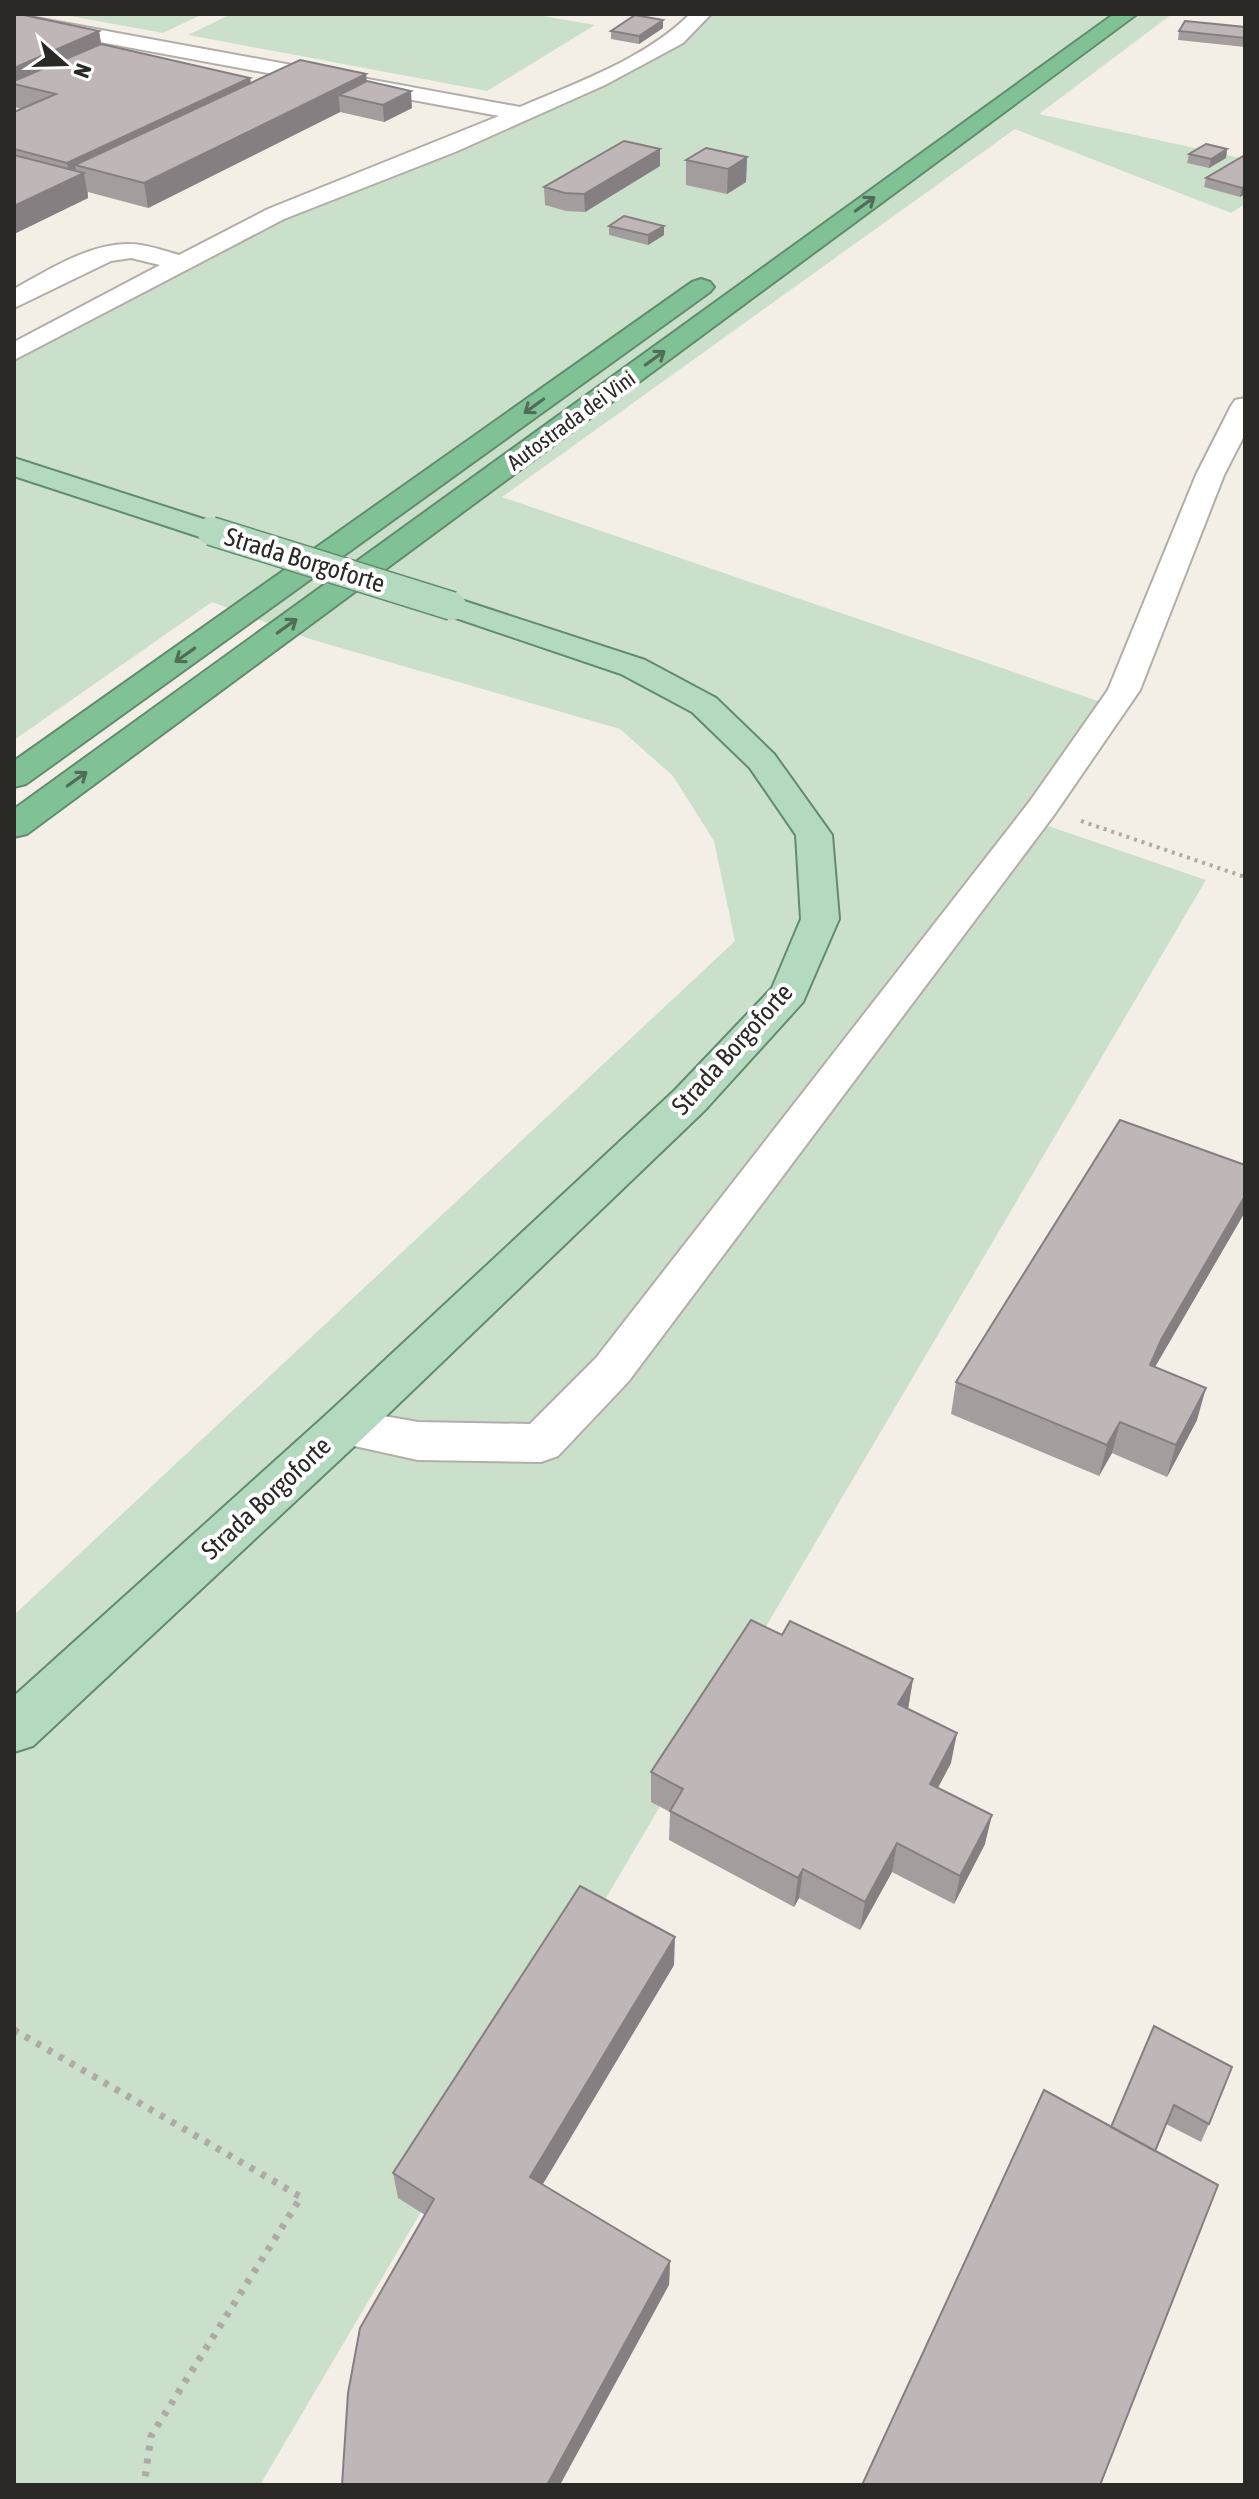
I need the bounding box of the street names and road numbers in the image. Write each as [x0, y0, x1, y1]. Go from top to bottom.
street label: Autostrada dei Vini [502, 365, 640, 475]
street label: Strada Borgoforte [221, 521, 389, 599]
street label: Strada Borgoforte [665, 977, 799, 1121]
street label: Strada Borgoforte [195, 1430, 337, 1566]

